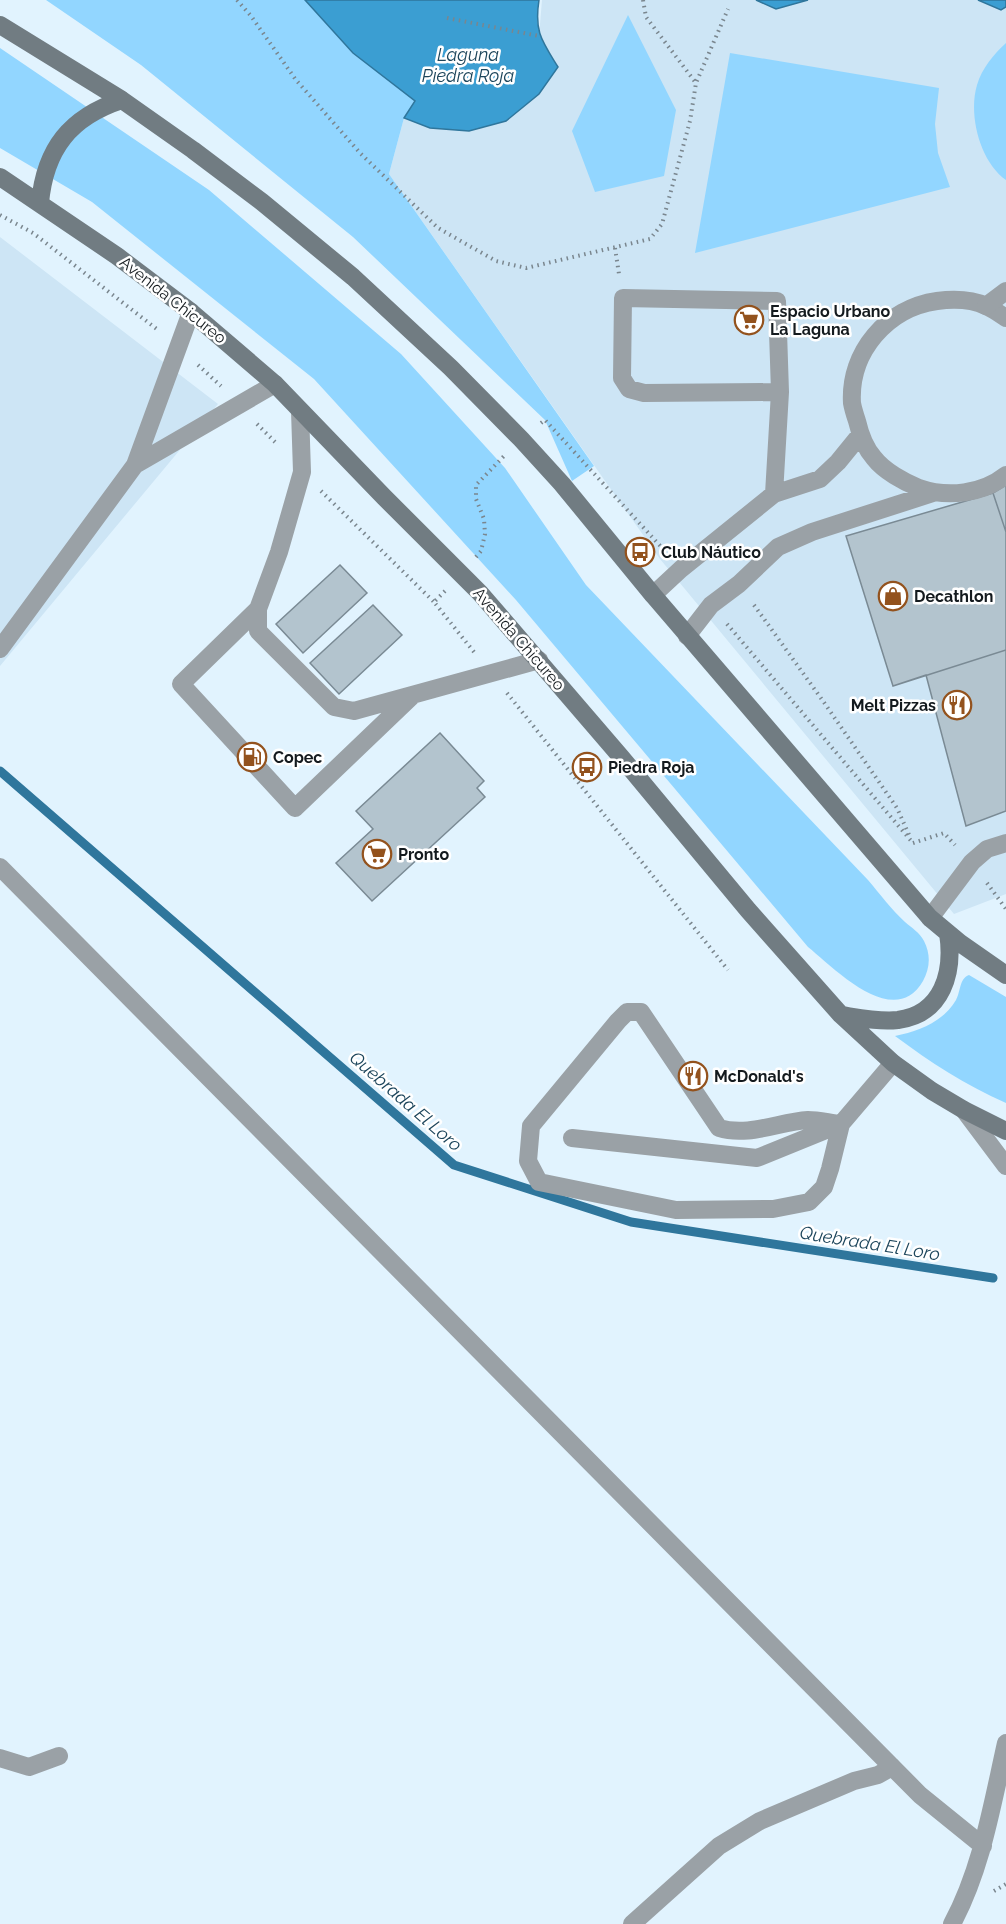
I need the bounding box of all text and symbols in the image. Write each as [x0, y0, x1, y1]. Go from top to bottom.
water label: Laguna Piedra Roja [422, 44, 514, 86]
street label: Avenida Chicureo [116, 253, 230, 347]
place label: Espacio Urbano La Laguna [770, 302, 890, 339]
supermarket icon: Espacio Urbano La Laguna [733, 304, 765, 336]
bus stop icon: Club Náutico [624, 536, 656, 568]
place label: Club Náutico [661, 543, 761, 562]
shop icon: Decathlon [877, 580, 909, 612]
street label: Avenida Chicureo [469, 584, 569, 694]
place label: Decathlon [914, 587, 993, 606]
restaurant icon: Melt Pizzas [941, 689, 973, 721]
place label: Melt Pizzas [851, 696, 936, 715]
fuel station icon: Copec [236, 741, 268, 773]
place label: Copec [273, 748, 322, 767]
bus stop icon: Piedra Roja [571, 751, 603, 783]
place label: Piedra Roja [608, 758, 695, 777]
supermarket icon: Pronto [361, 838, 393, 870]
place label: Pronto [398, 845, 449, 864]
water label: Quebrada El Loro [346, 1047, 466, 1155]
restaurant icon: McDonald's [677, 1060, 709, 1092]
place label: McDonald's [714, 1067, 804, 1086]
water label: Quebrada El Loro [798, 1222, 942, 1264]

